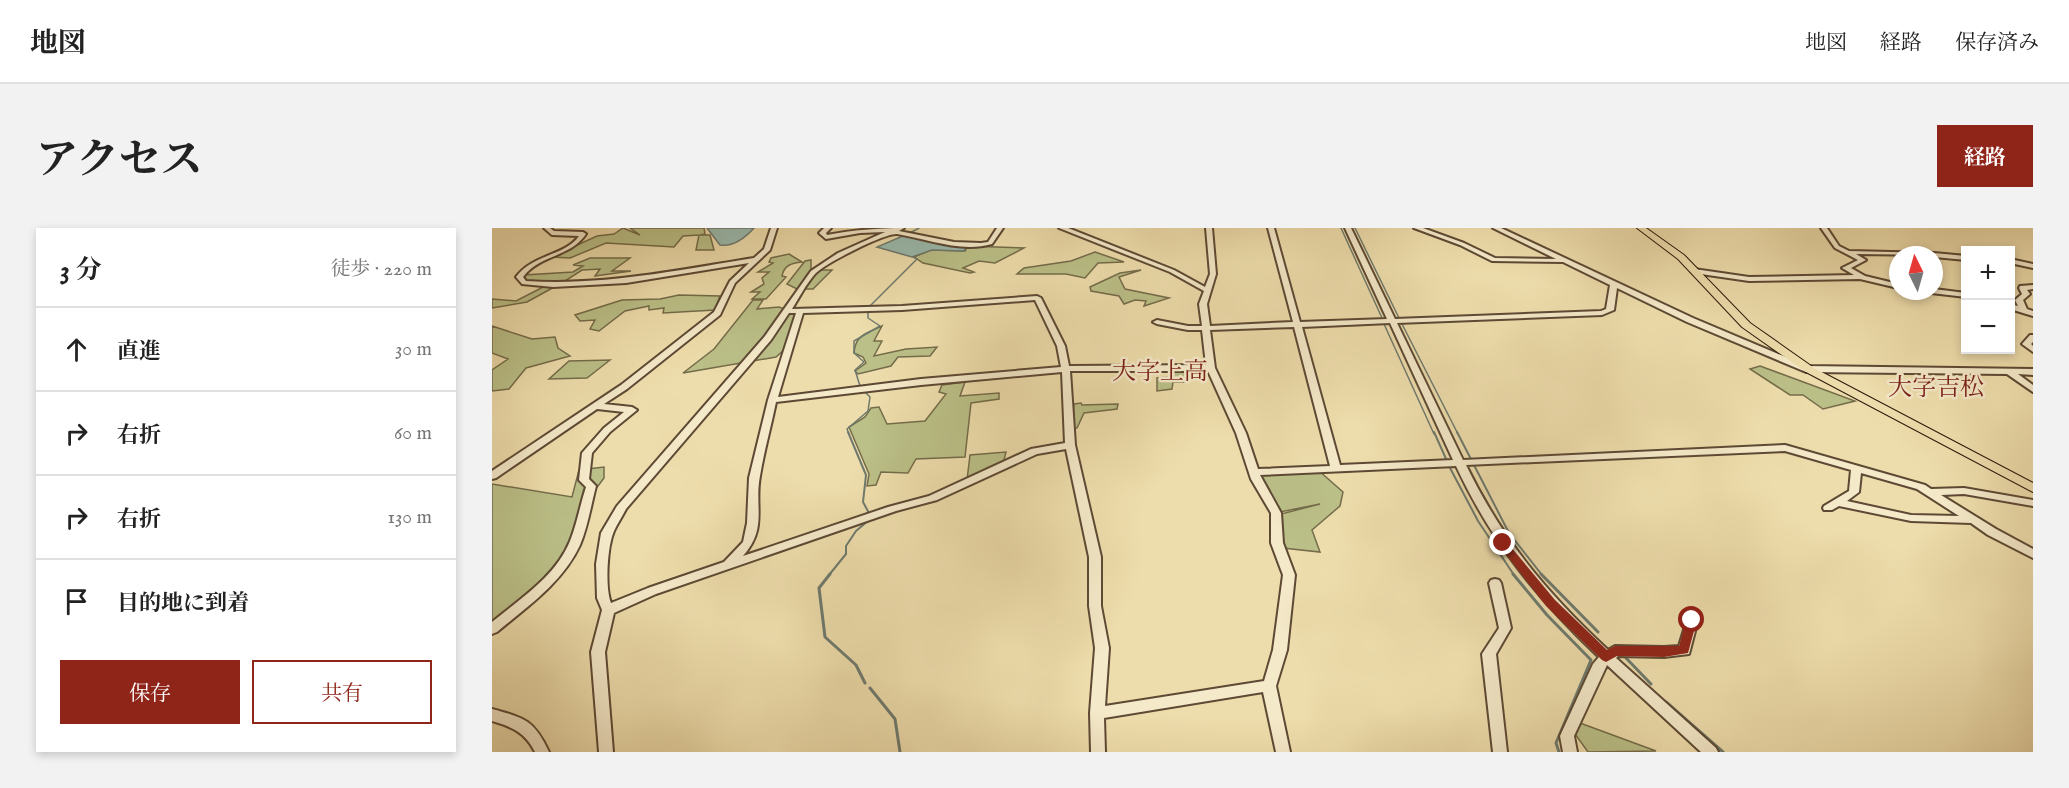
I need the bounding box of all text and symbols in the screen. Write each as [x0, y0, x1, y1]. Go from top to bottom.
text: 地図 [30, 27, 86, 62]
text: 地図 [1805, 30, 1847, 57]
text: 経路 [1880, 30, 1922, 57]
text: 保存済み [1955, 30, 2039, 57]
button: 経路 [1937, 125, 2033, 187]
text: アクセス [36, 135, 203, 188]
north arrow [1889, 246, 1943, 300]
map controls [1961, 246, 2015, 354]
button: + [1961, 246, 2015, 300]
text: 3 分 [60, 254, 101, 287]
text: 徒歩 · 220 m [330, 257, 432, 282]
button: − [1961, 300, 2015, 354]
icon: ahead [60, 333, 93, 366]
text: 30 m [395, 337, 432, 362]
text: 直進 [117, 338, 161, 366]
district label: 大字上高 [1112, 357, 1208, 388]
district label: 大字吉松 [1888, 373, 1984, 404]
icon: right [60, 417, 93, 450]
text: 60 m [394, 421, 432, 446]
text: 右折 [117, 422, 161, 450]
icon: right [60, 501, 93, 534]
text: 130 m [387, 505, 432, 530]
text: 右折 [117, 506, 161, 534]
route end [1489, 529, 1515, 555]
icon: arrive [60, 585, 93, 618]
text: 目的地に到着 [117, 590, 249, 618]
route start [1678, 606, 1704, 632]
button: 保存 [60, 660, 240, 724]
button: 共有 [252, 660, 432, 724]

